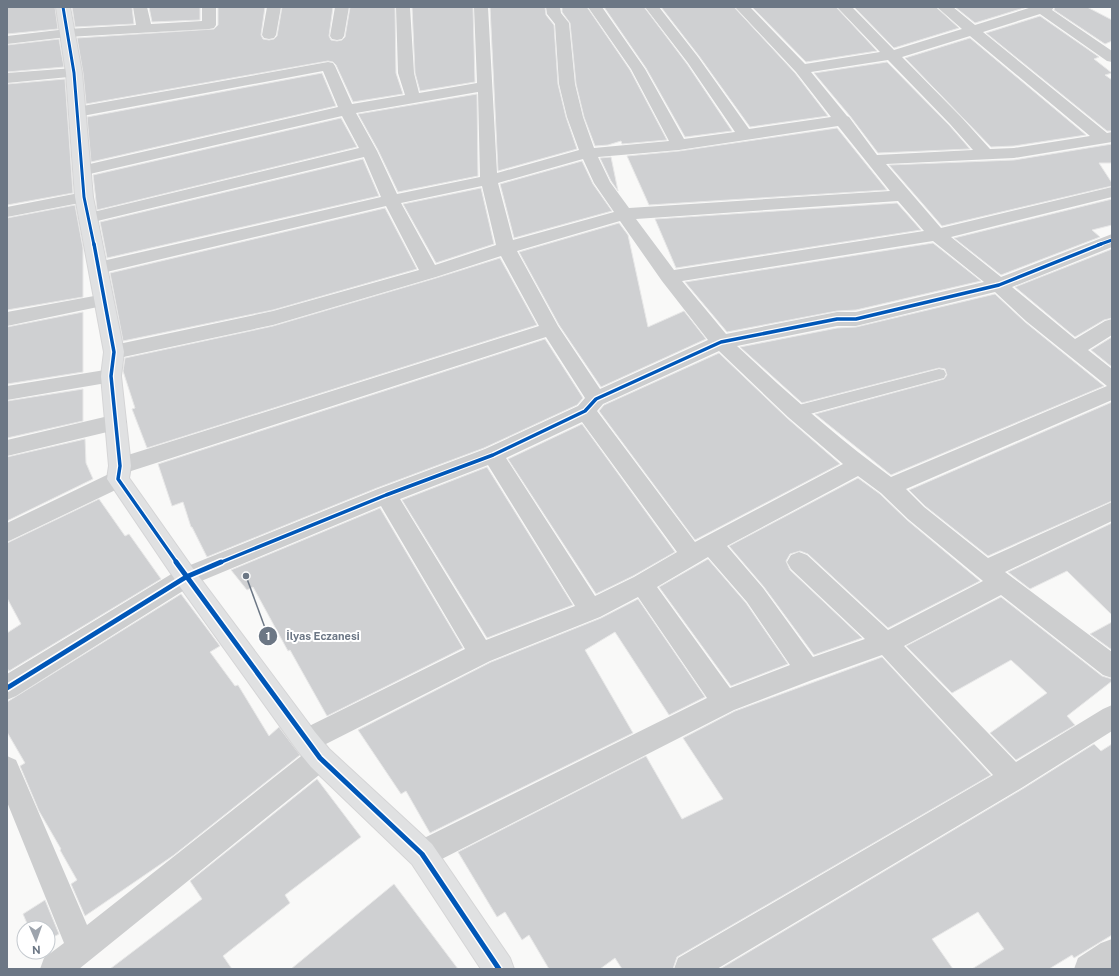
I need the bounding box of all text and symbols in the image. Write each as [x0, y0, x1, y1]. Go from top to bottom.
callout: İlyas Eczanesi [258, 625, 368, 648]
text: 1 [265, 629, 271, 643]
text: İlyas Eczanesi [286, 629, 360, 642]
north arrow [16, 920, 56, 960]
text: N [32, 944, 41, 956]

